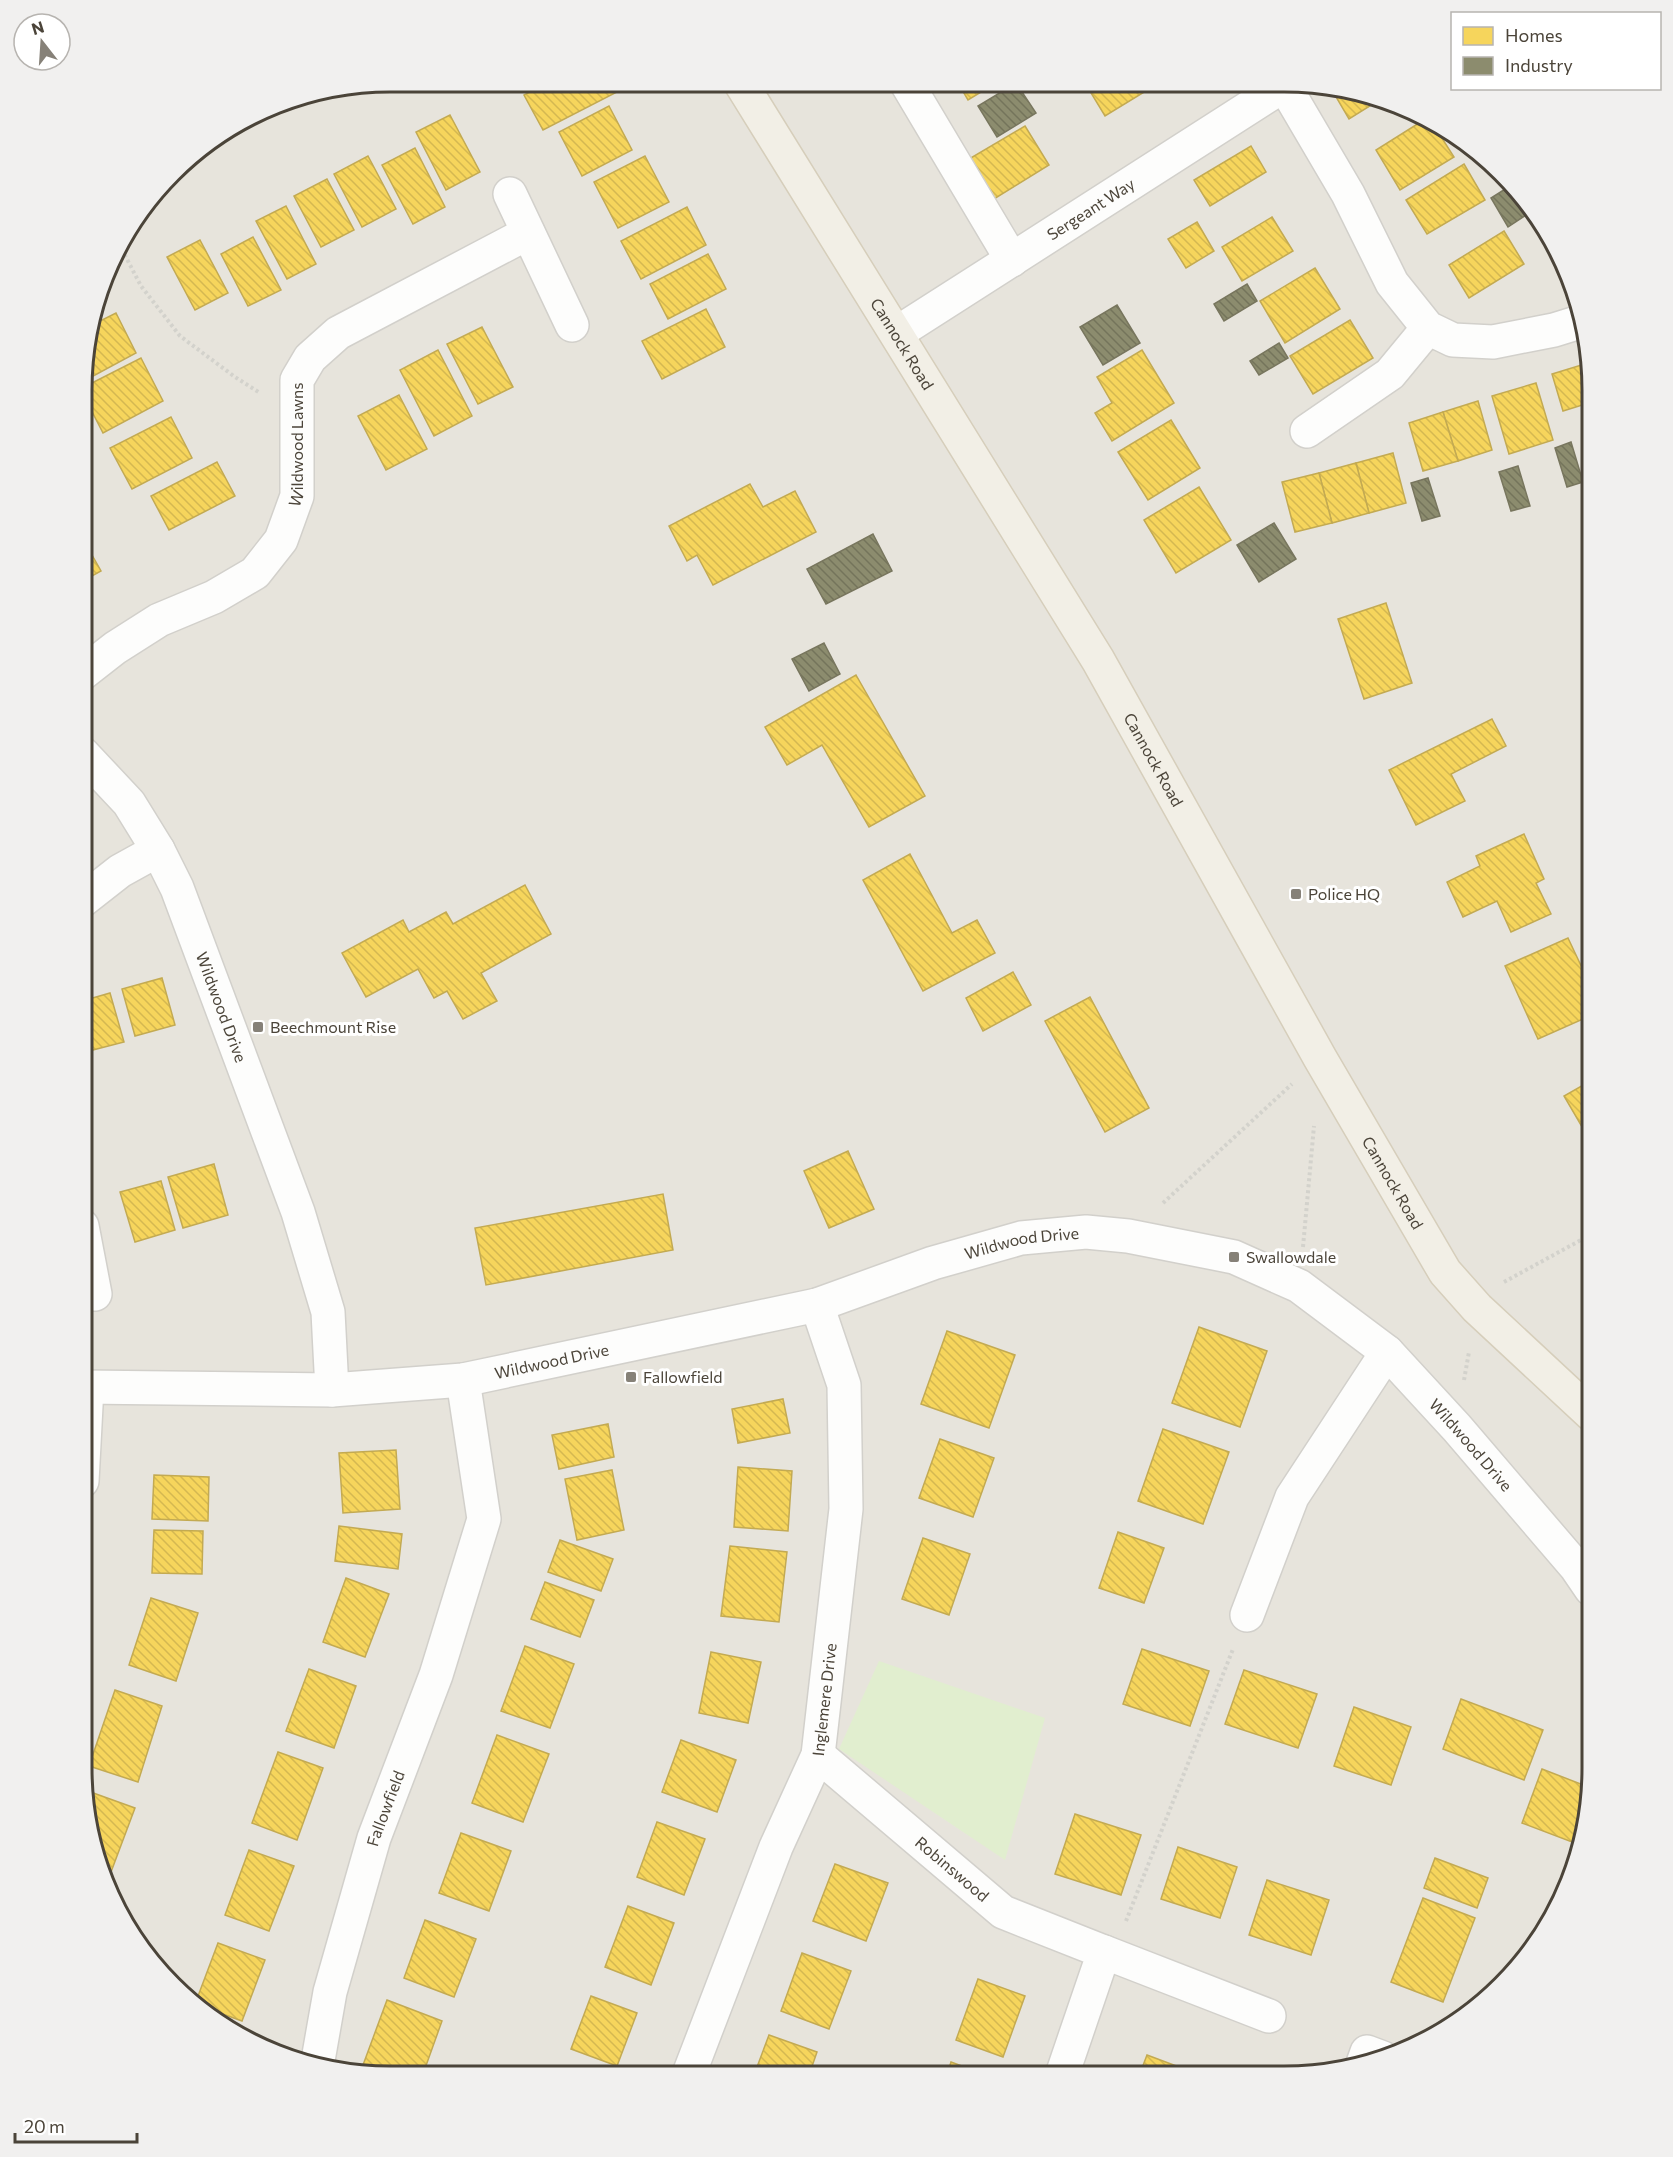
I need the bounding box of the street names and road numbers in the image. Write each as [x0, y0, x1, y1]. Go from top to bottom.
street label: Sergeant Way [1043, 174, 1138, 244]
street label: Cannock Road [867, 294, 938, 393]
street label: Wildwood Lawns [284, 383, 307, 509]
street label: Cannock Road [1120, 709, 1188, 810]
street label: Wildwood Drive [193, 949, 251, 1065]
street label: Cannock Road [1359, 1133, 1428, 1232]
street label: Wildwood Drive [962, 1223, 1080, 1263]
street label: Wildwood Drive [493, 1339, 610, 1382]
street label: Wildwood Drive [1426, 1394, 1517, 1495]
street label: Inglemere Drive [808, 1642, 840, 1757]
street label: Fallowfield [362, 1768, 408, 1848]
street label: Robinswood [912, 1832, 993, 1905]

